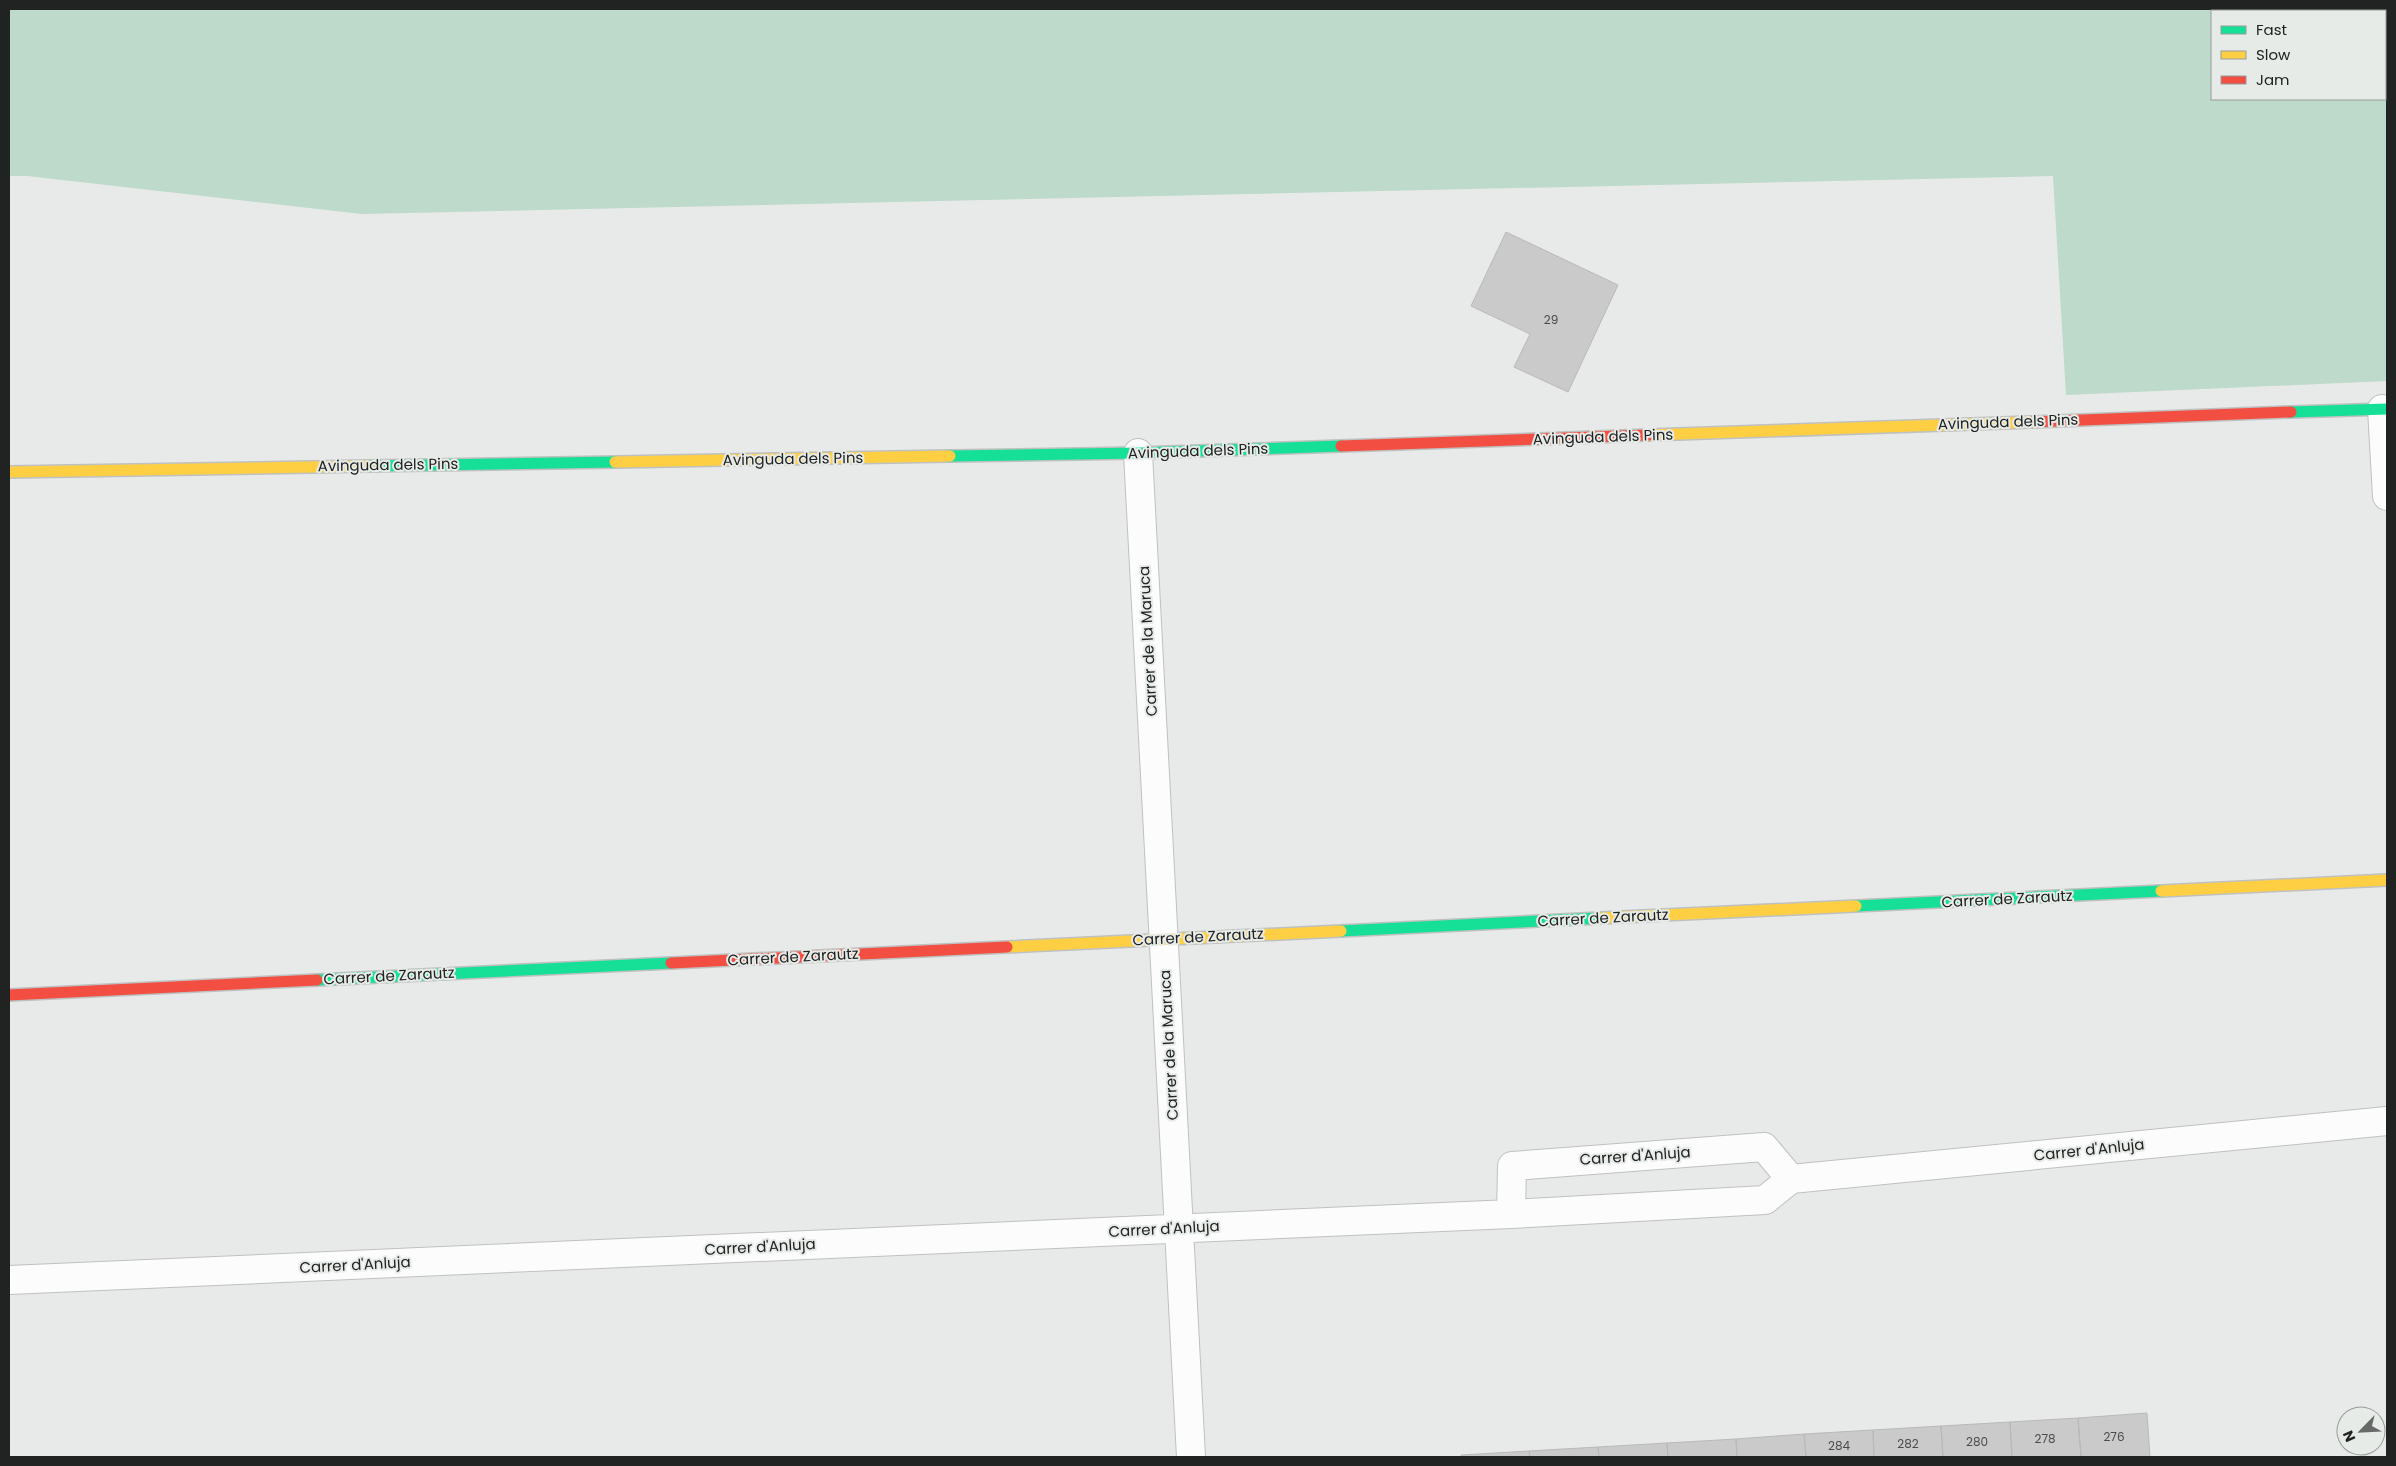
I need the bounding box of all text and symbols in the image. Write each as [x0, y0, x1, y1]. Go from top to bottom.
legend [2211, 10, 2386, 100]
text: Fast [2256, 19, 2287, 40]
text: Slow [2256, 44, 2291, 65]
text: Jam [2256, 69, 2290, 90]
house number: 29 [1544, 311, 1558, 328]
street label: Avinguda dels Pins [1937, 409, 2079, 434]
street label: Avinguda dels Pins [1532, 424, 1674, 449]
street label: Avinguda dels Pins [1127, 438, 1269, 463]
street label: Avinguda dels Pins [723, 447, 864, 470]
street label: Avinguda dels Pins [318, 453, 459, 476]
street label: Carrer de la Maruca [1133, 565, 1162, 717]
street label: Carrer de Zarautz [1941, 885, 2073, 912]
street label: Carrer de Zarautz [1537, 904, 1669, 931]
street label: Carrer de Zarautz [1132, 923, 1264, 950]
street label: Carrer de Zarautz [727, 943, 859, 970]
street label: Carrer de Zarautz [323, 962, 455, 989]
street label: Carrer de la Maruca [1154, 969, 1183, 1121]
street label: Carrer d'Anluja [2033, 1133, 2145, 1166]
street label: Carrer d'Anluja [1579, 1141, 1691, 1170]
street label: Carrer d'Anluja [1108, 1215, 1220, 1242]
street label: Carrer d'Anluja [704, 1233, 816, 1260]
street label: Carrer d'Anluja [299, 1251, 411, 1278]
north arrow [2336, 1406, 2386, 1456]
text: N [2338, 1427, 2360, 1445]
house number: 276 [2103, 1428, 2125, 1445]
house number: 278 [2034, 1430, 2056, 1447]
house number: 280 [1966, 1433, 1988, 1450]
house number: 282 [1897, 1435, 1919, 1452]
house number: 284 [1828, 1437, 1850, 1454]

